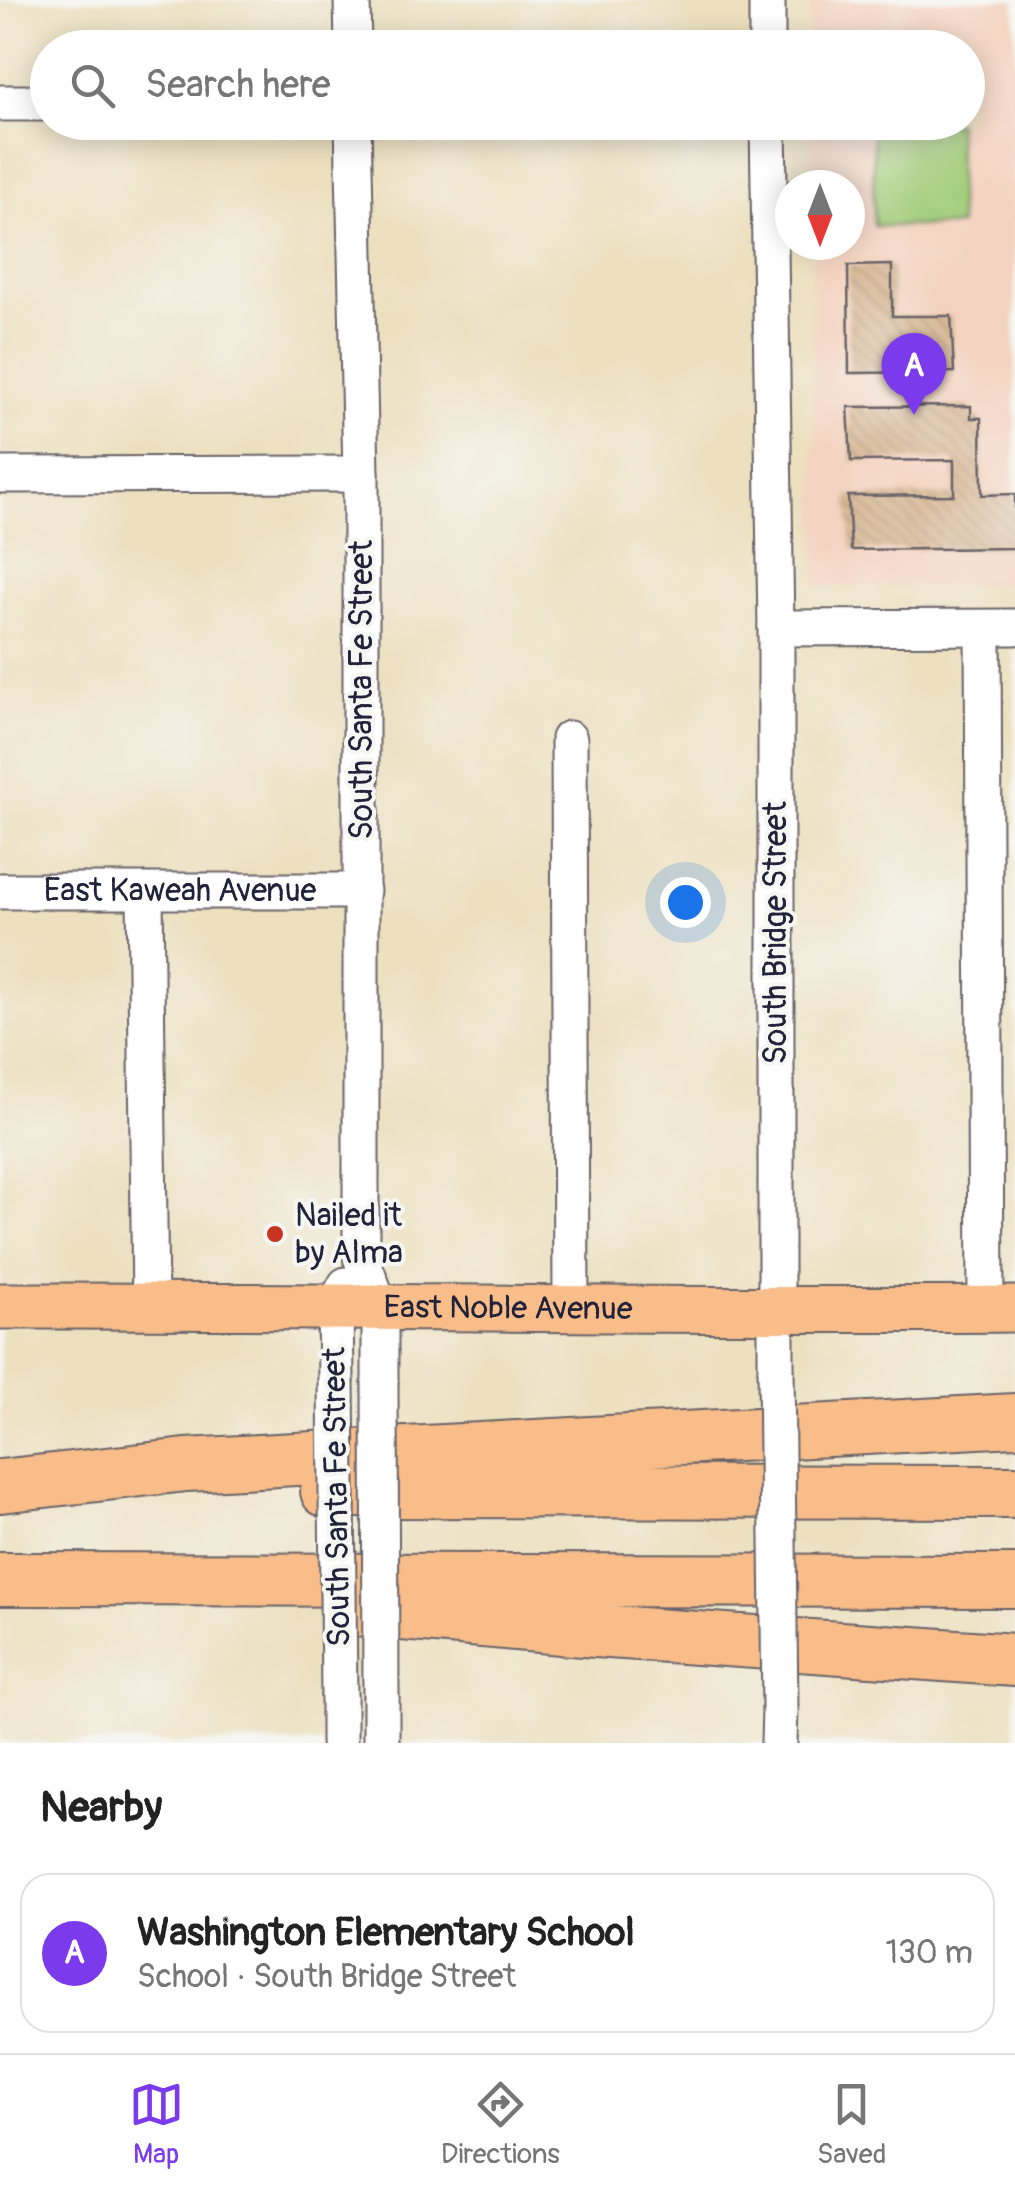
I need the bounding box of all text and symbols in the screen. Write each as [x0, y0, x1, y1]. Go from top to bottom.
search box [30, 30, 985, 140]
icon: search [65, 58, 120, 113]
text: Search here [145, 61, 331, 109]
north arrow [775, 170, 865, 260]
pin: A [882, 332, 946, 415]
street label: South Santa Fe Street [342, 540, 382, 840]
street label: South Bridge Street [756, 801, 796, 1065]
street label: East Kaweah Avenue [44, 871, 317, 911]
your location [660, 877, 711, 928]
place label: Nailed it by Alma [295, 1196, 403, 1273]
marker: Nailed it by Alma [264, 1223, 286, 1245]
street label: East Noble Avenue [383, 1287, 633, 1329]
street label: South Santa Fe Street [314, 1347, 360, 1647]
text: Nearby [40, 1782, 162, 1834]
text: Washington Elementary School [137, 1909, 635, 1957]
text: A [64, 1933, 85, 1973]
text: 130 m [885, 1933, 973, 1973]
text: School · South Bridge Street [137, 1957, 516, 1997]
tab: Map [129, 2077, 184, 2172]
tab: Directions [441, 2077, 560, 2172]
tab: Saved [817, 2077, 886, 2172]

